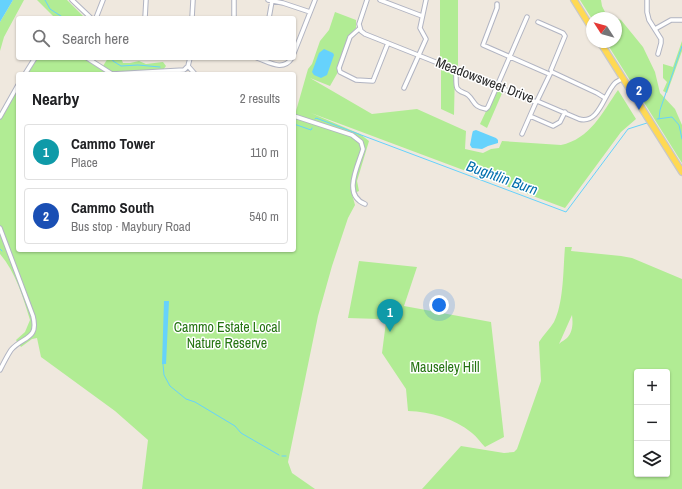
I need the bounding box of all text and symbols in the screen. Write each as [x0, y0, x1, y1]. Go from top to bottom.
north arrow [586, 12, 622, 48]
search box [16, 16, 296, 60]
icon: search [30, 27, 52, 49]
text: Search here [62, 28, 129, 49]
street label: Meadowsweet Drive [433, 53, 537, 107]
pin: 2 [626, 77, 652, 110]
text: Nearby [32, 87, 79, 110]
text: 2 results [240, 90, 280, 107]
text: Cammo Tower [71, 133, 155, 154]
text: 1 [43, 144, 49, 161]
text: 110 m [250, 144, 279, 161]
text: Place [71, 154, 98, 171]
water label: Bughtlin Burn [464, 155, 541, 200]
text: Cammo South [71, 197, 154, 218]
text: 2 [43, 208, 49, 225]
text: 540 m [249, 208, 279, 225]
text: Bus stop · Maybury Road [71, 218, 191, 235]
your location [429, 295, 449, 315]
pin: 1 [377, 299, 403, 332]
park label: Cammo Estate Local Nature Reserve [174, 318, 280, 352]
park label: Mauseley Hill [411, 358, 479, 376]
map controls [634, 369, 670, 477]
button: + [634, 369, 670, 405]
button: − [634, 405, 670, 441]
button: layers [634, 441, 670, 477]

